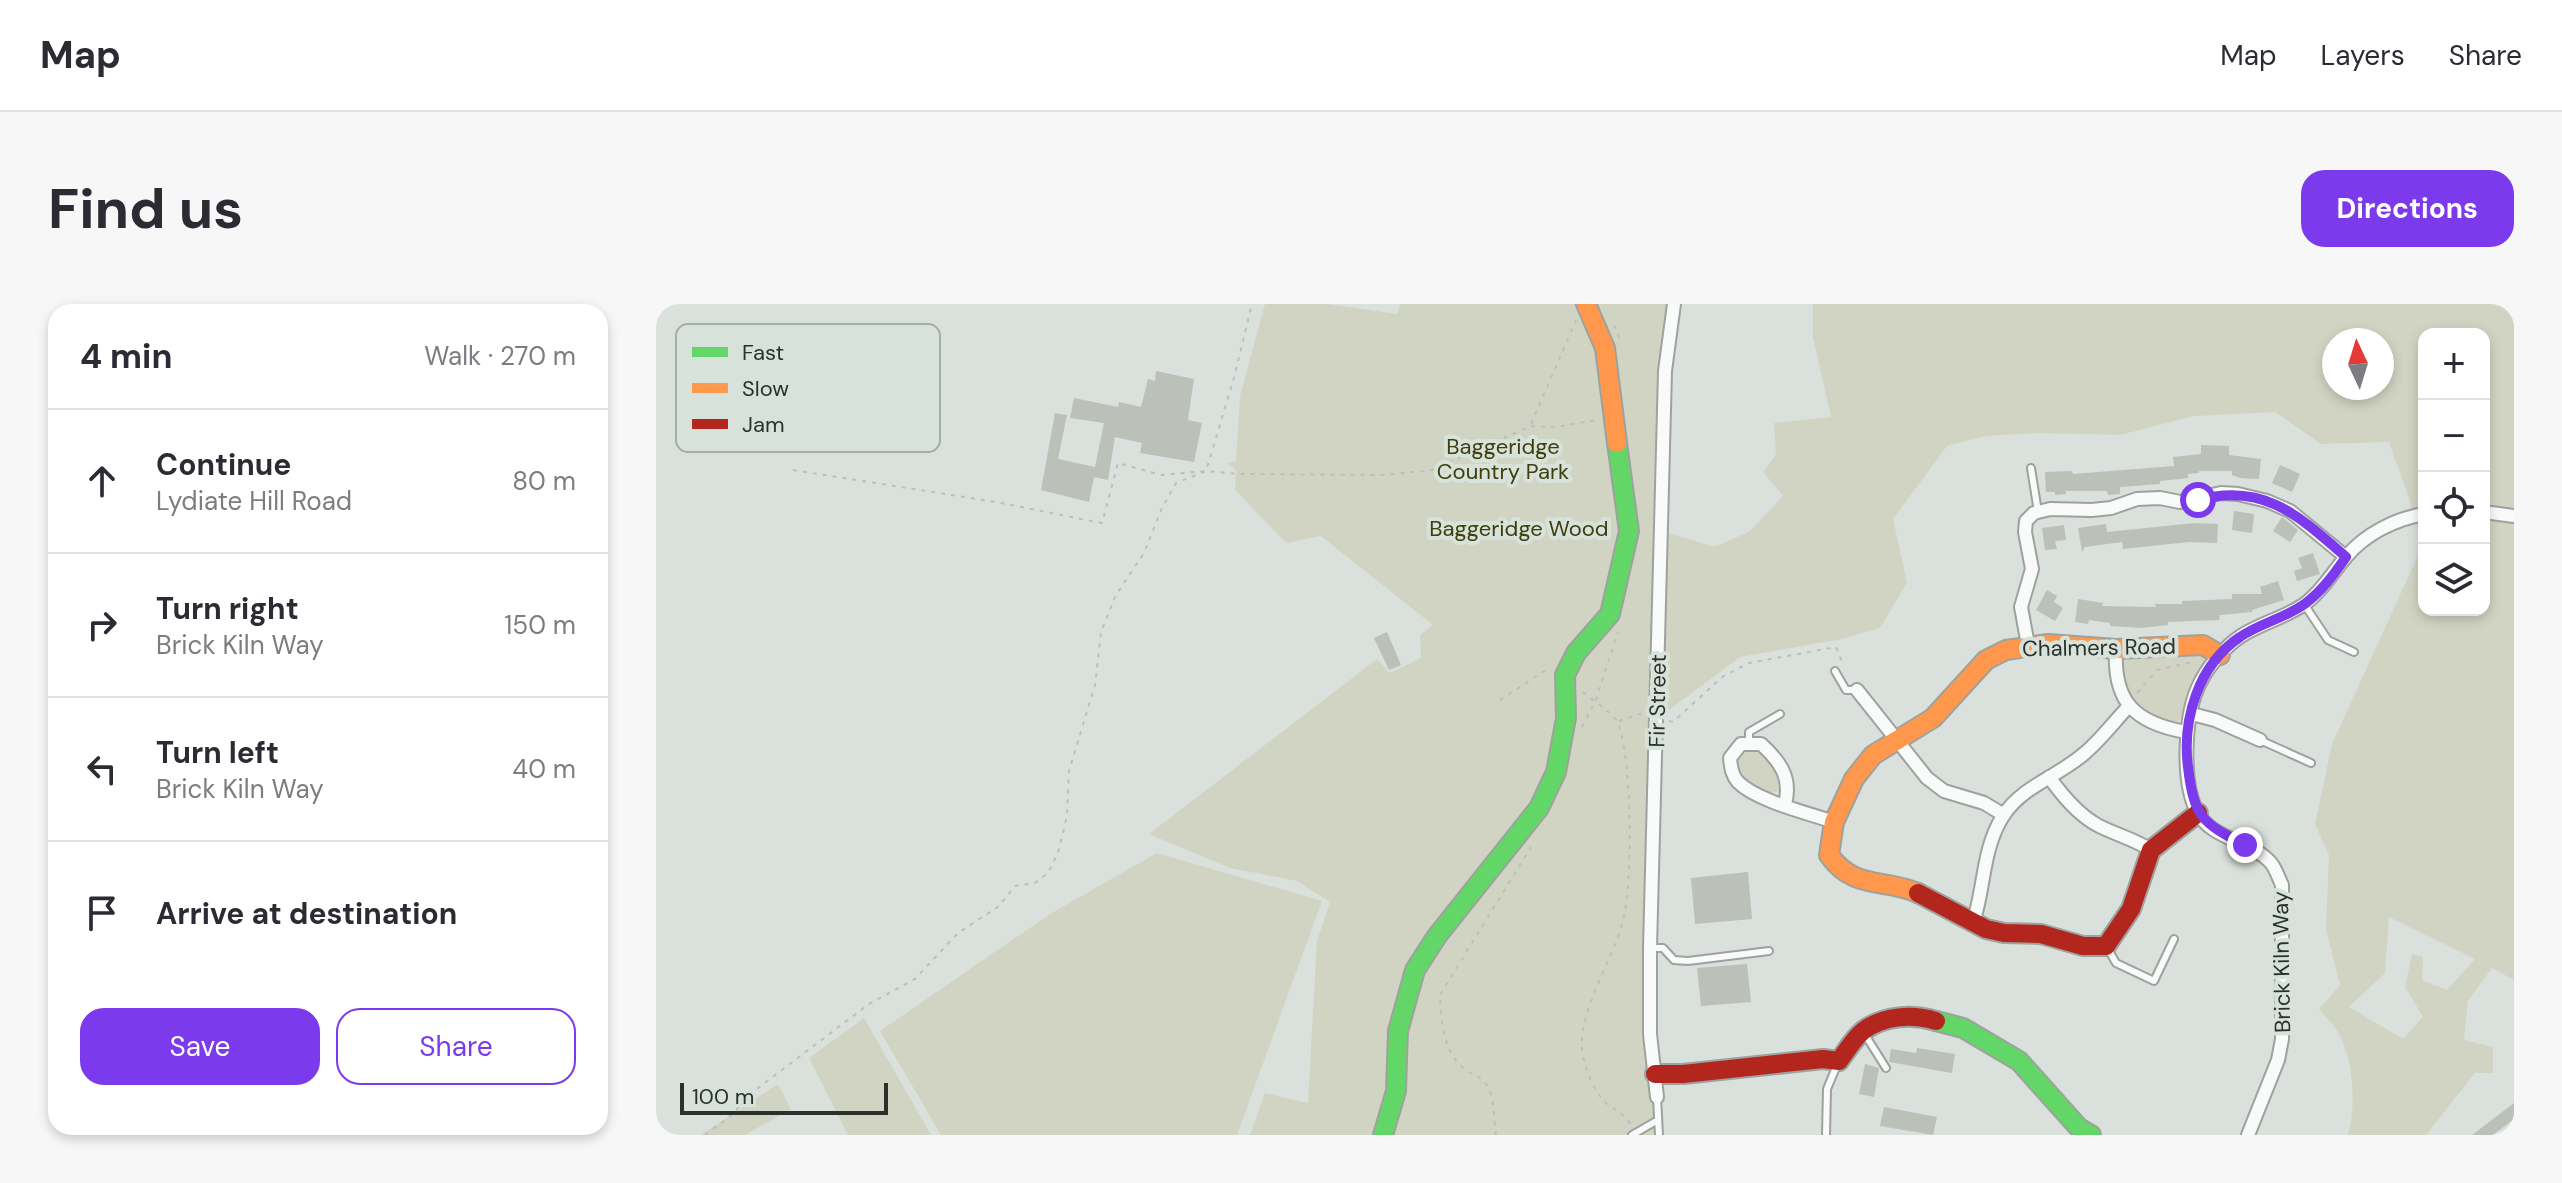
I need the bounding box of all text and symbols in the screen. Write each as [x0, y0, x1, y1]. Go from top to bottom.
text: Map [40, 30, 121, 80]
text: Map [2220, 37, 2277, 74]
text: Layers [2321, 37, 2405, 74]
text: Share [2449, 37, 2522, 74]
button: Directions [2301, 170, 2514, 247]
text: Find us [48, 172, 243, 245]
legend [676, 324, 940, 452]
north arrow [2322, 328, 2394, 400]
map controls [2418, 328, 2490, 616]
button: + [2418, 328, 2490, 400]
text: 4 min [80, 334, 172, 379]
text: Fast [742, 338, 784, 367]
text: Walk · 270 m [424, 339, 576, 373]
text: Slow [742, 374, 789, 403]
button: − [2418, 400, 2490, 472]
text: Jam [742, 410, 785, 439]
park label: Baggeridge Country Park [1437, 432, 1569, 486]
text: Continue [156, 445, 291, 484]
icon: ahead [80, 459, 124, 503]
text: 80 m [512, 464, 576, 498]
button: locate [2418, 472, 2490, 544]
route start [2180, 482, 2216, 518]
text: Lydiate Hill Road [156, 484, 352, 518]
park label: Baggeridge Wood [1429, 514, 1609, 543]
button: layers [2418, 544, 2490, 616]
text: Turn right [156, 589, 299, 628]
icon: right [80, 603, 124, 647]
text: 150 m [504, 608, 576, 642]
text: Brick Kiln Way [156, 628, 324, 662]
street label: Chalmers Road [2022, 632, 2176, 663]
street label: Fir Street [1642, 654, 1673, 748]
text: Turn left [156, 733, 279, 772]
icon: left [80, 747, 124, 791]
text: 40 m [512, 752, 576, 786]
text: Brick Kiln Way [156, 772, 324, 806]
route end [2227, 827, 2263, 863]
icon: arrive [80, 891, 124, 935]
street label: Brick Kiln Way [2266, 891, 2297, 1033]
text: Arrive at destination [156, 894, 457, 933]
button: Save [80, 1008, 320, 1085]
button: Share [336, 1008, 576, 1085]
scale bar [680, 1079, 888, 1115]
text: 100 m [692, 1082, 754, 1111]

